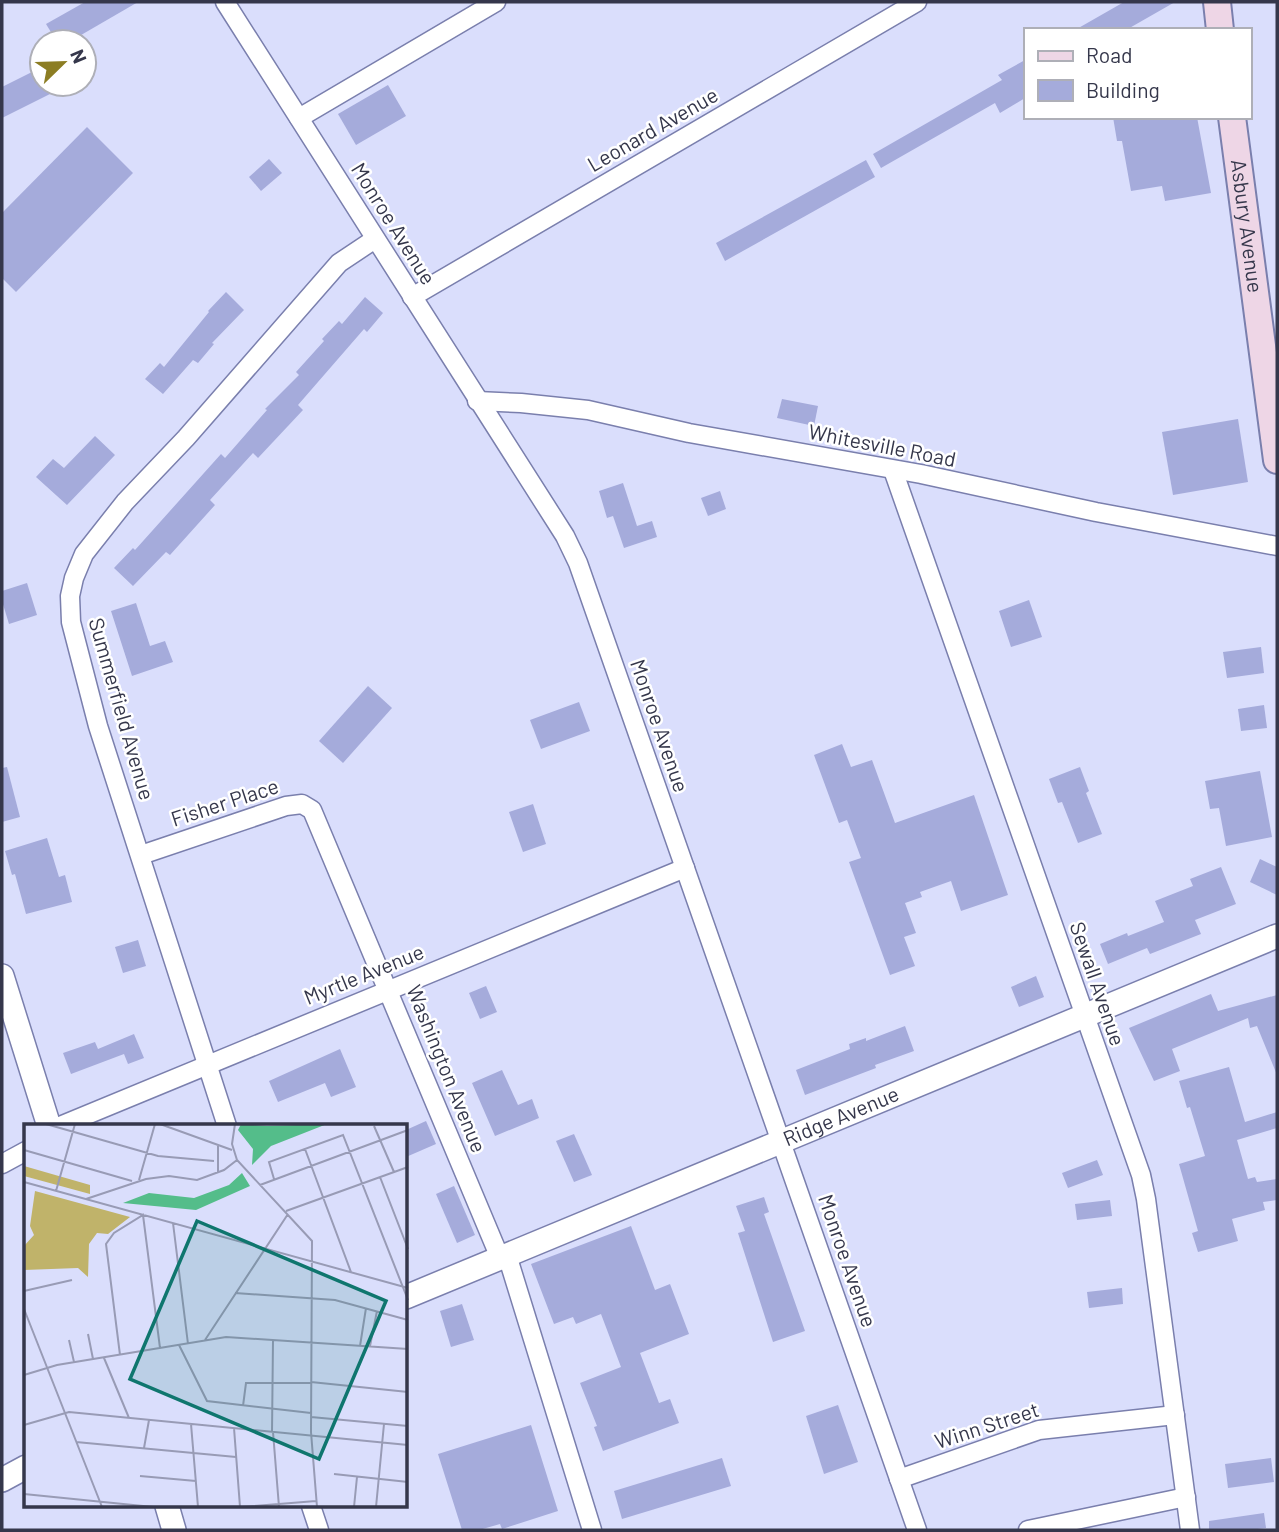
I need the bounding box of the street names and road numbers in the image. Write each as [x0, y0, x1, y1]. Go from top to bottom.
street label: Leonard Avenue [583, 81, 722, 176]
street label: Monroe Avenue [347, 158, 442, 289]
street label: Asbury Avenue [1227, 158, 1269, 294]
street label: Whitesville Road [806, 418, 958, 471]
street label: Summerfield Avenue [84, 615, 160, 803]
street label: Monroe Avenue [626, 656, 695, 795]
street label: Fisher Place [168, 772, 281, 831]
street label: Sewall Avenue [1066, 918, 1131, 1049]
street label: Myrtle Avenue [300, 938, 427, 1009]
street label: Washington Avenue [402, 981, 492, 1156]
street label: Ridge Avenue [779, 1080, 902, 1150]
street label: Monroe Avenue [814, 1191, 883, 1330]
street label: Winn Street [931, 1396, 1042, 1453]

